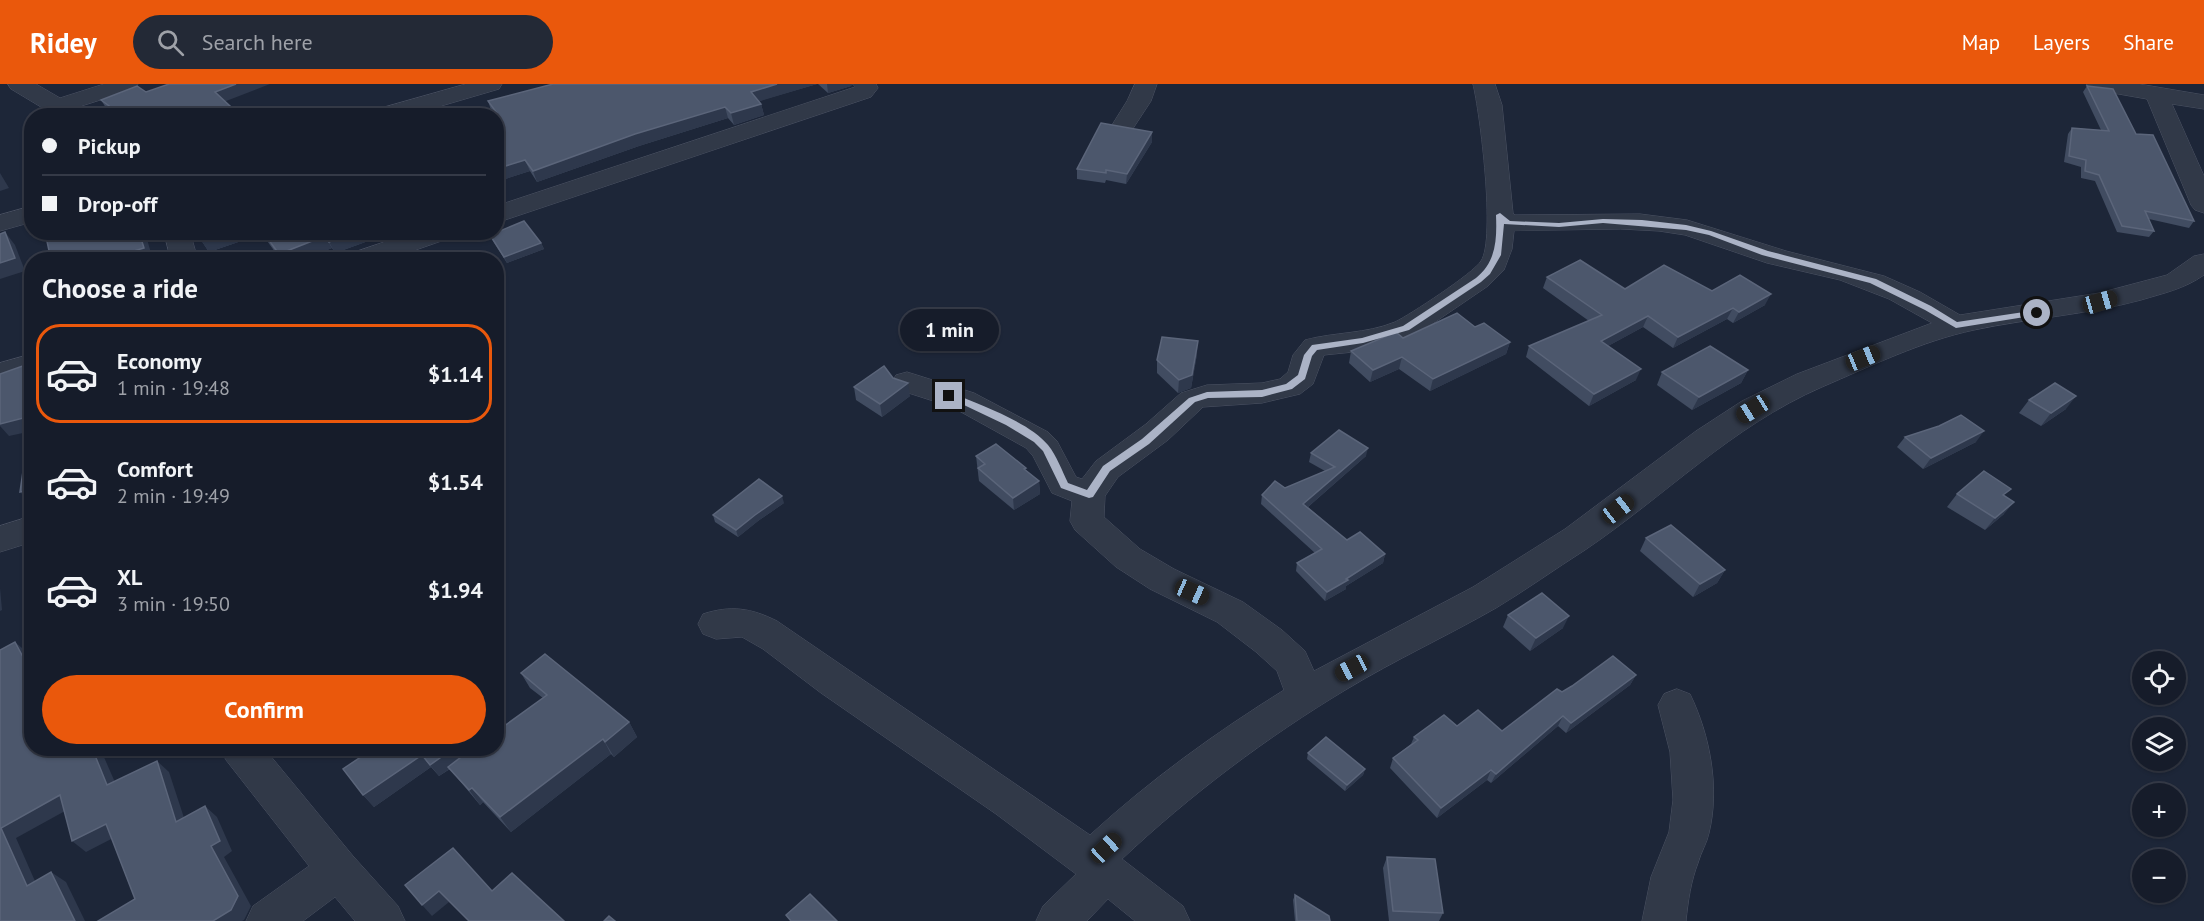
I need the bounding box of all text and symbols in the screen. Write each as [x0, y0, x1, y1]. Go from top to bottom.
search box [133, 15, 553, 69]
text: Ridey [30, 24, 97, 61]
icon: search [154, 26, 187, 59]
text: Search here [202, 28, 313, 56]
text: Map [1962, 29, 2000, 56]
text: Layers [2033, 29, 2090, 56]
text: Share [2123, 29, 2174, 56]
text: Pickup [78, 132, 141, 160]
text: Drop-off [78, 190, 157, 218]
text: Choose a ride [42, 271, 198, 305]
car [2080, 288, 2120, 316]
route start [2023, 299, 2050, 326]
callout: 1 min [900, 309, 998, 351]
text: 1 min [925, 317, 974, 343]
car [1843, 343, 1883, 373]
icon: car [45, 347, 99, 401]
text: Economy [117, 347, 201, 375]
text: $1.14 [428, 360, 483, 388]
text: 1 min · 19:48 [117, 375, 230, 401]
route end [935, 382, 962, 409]
car [1733, 392, 1773, 426]
icon: car [45, 455, 99, 509]
text: Comfort [117, 455, 193, 483]
text: $1.54 [428, 468, 483, 496]
text: 2 min · 19:49 [117, 483, 230, 509]
car [1598, 491, 1638, 527]
icon: car [45, 563, 99, 617]
text: XL [117, 563, 142, 591]
text: $1.94 [428, 576, 483, 604]
car [1172, 576, 1212, 608]
text: 3 min · 19:50 [117, 591, 230, 617]
map controls [2132, 651, 2186, 903]
button: locate [2132, 651, 2186, 705]
car [1332, 652, 1372, 684]
button: Confirm [42, 675, 486, 744]
button: layers [2132, 717, 2186, 771]
button: + [2132, 783, 2186, 837]
car [1087, 829, 1125, 867]
button: − [2132, 849, 2186, 903]

